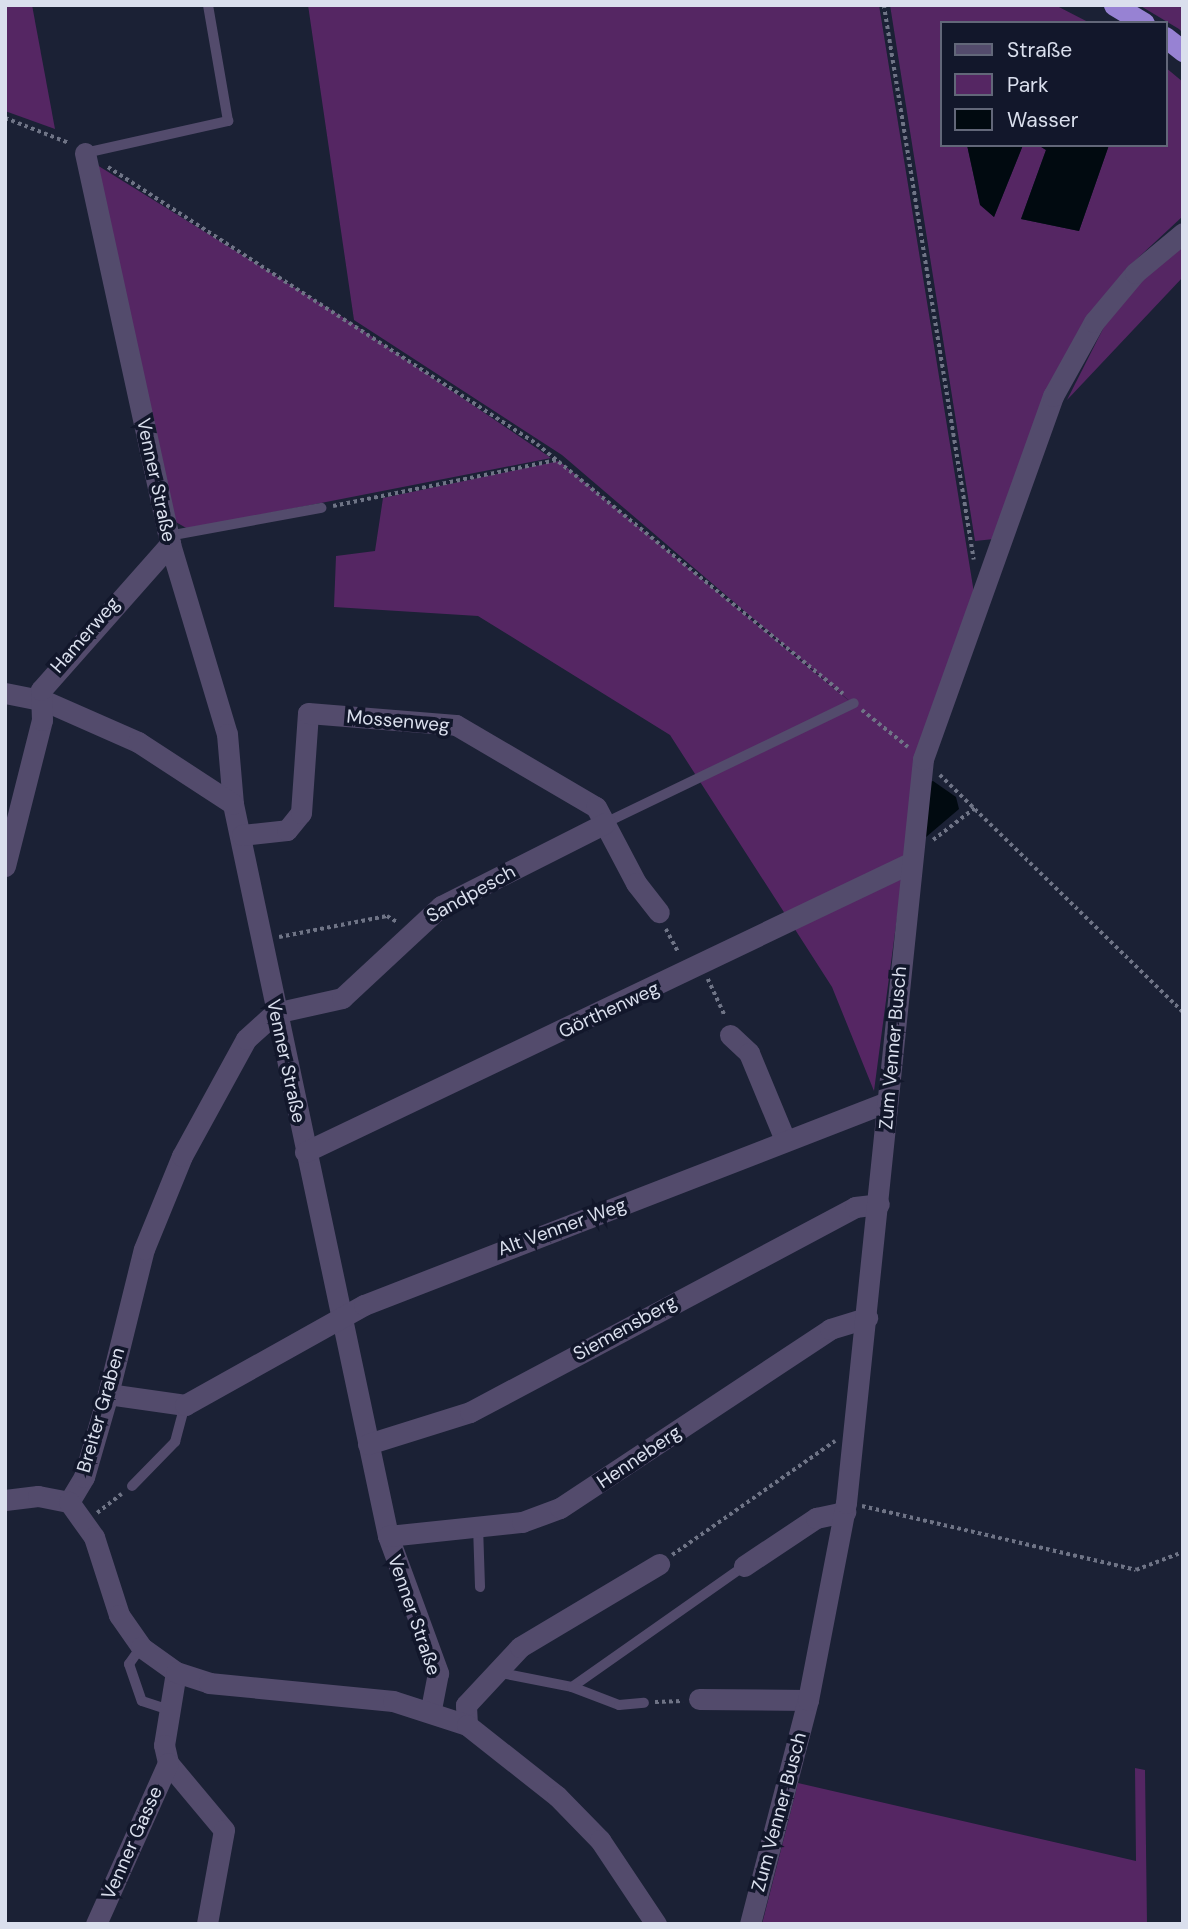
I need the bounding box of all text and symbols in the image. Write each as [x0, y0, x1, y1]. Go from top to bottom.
legend [940, 21, 1167, 147]
text: Straße [1007, 36, 1072, 64]
text: Park [1007, 71, 1048, 99]
text: Wasser [1007, 106, 1079, 134]
street label: Venner Straße [132, 416, 180, 544]
street label: Hamerweg [46, 592, 124, 678]
street label: Mossenweg [345, 705, 451, 737]
street label: Sandpesch [423, 860, 519, 928]
street label: Zum Venner Busch [875, 965, 911, 1131]
street label: Görthenweg [555, 977, 663, 1043]
street label: Venner Straße [262, 997, 310, 1125]
street label: Alt Venner Weg [495, 1193, 629, 1261]
street label: Siemensberg [569, 1290, 681, 1366]
street label: Breiter Graben [72, 1345, 130, 1475]
street label: Henneberg [593, 1421, 685, 1493]
street label: Venner Straße [383, 1552, 445, 1678]
street label: Zum Venner Busch [747, 1730, 811, 1894]
street label: Venner Gasse [97, 1783, 167, 1903]

